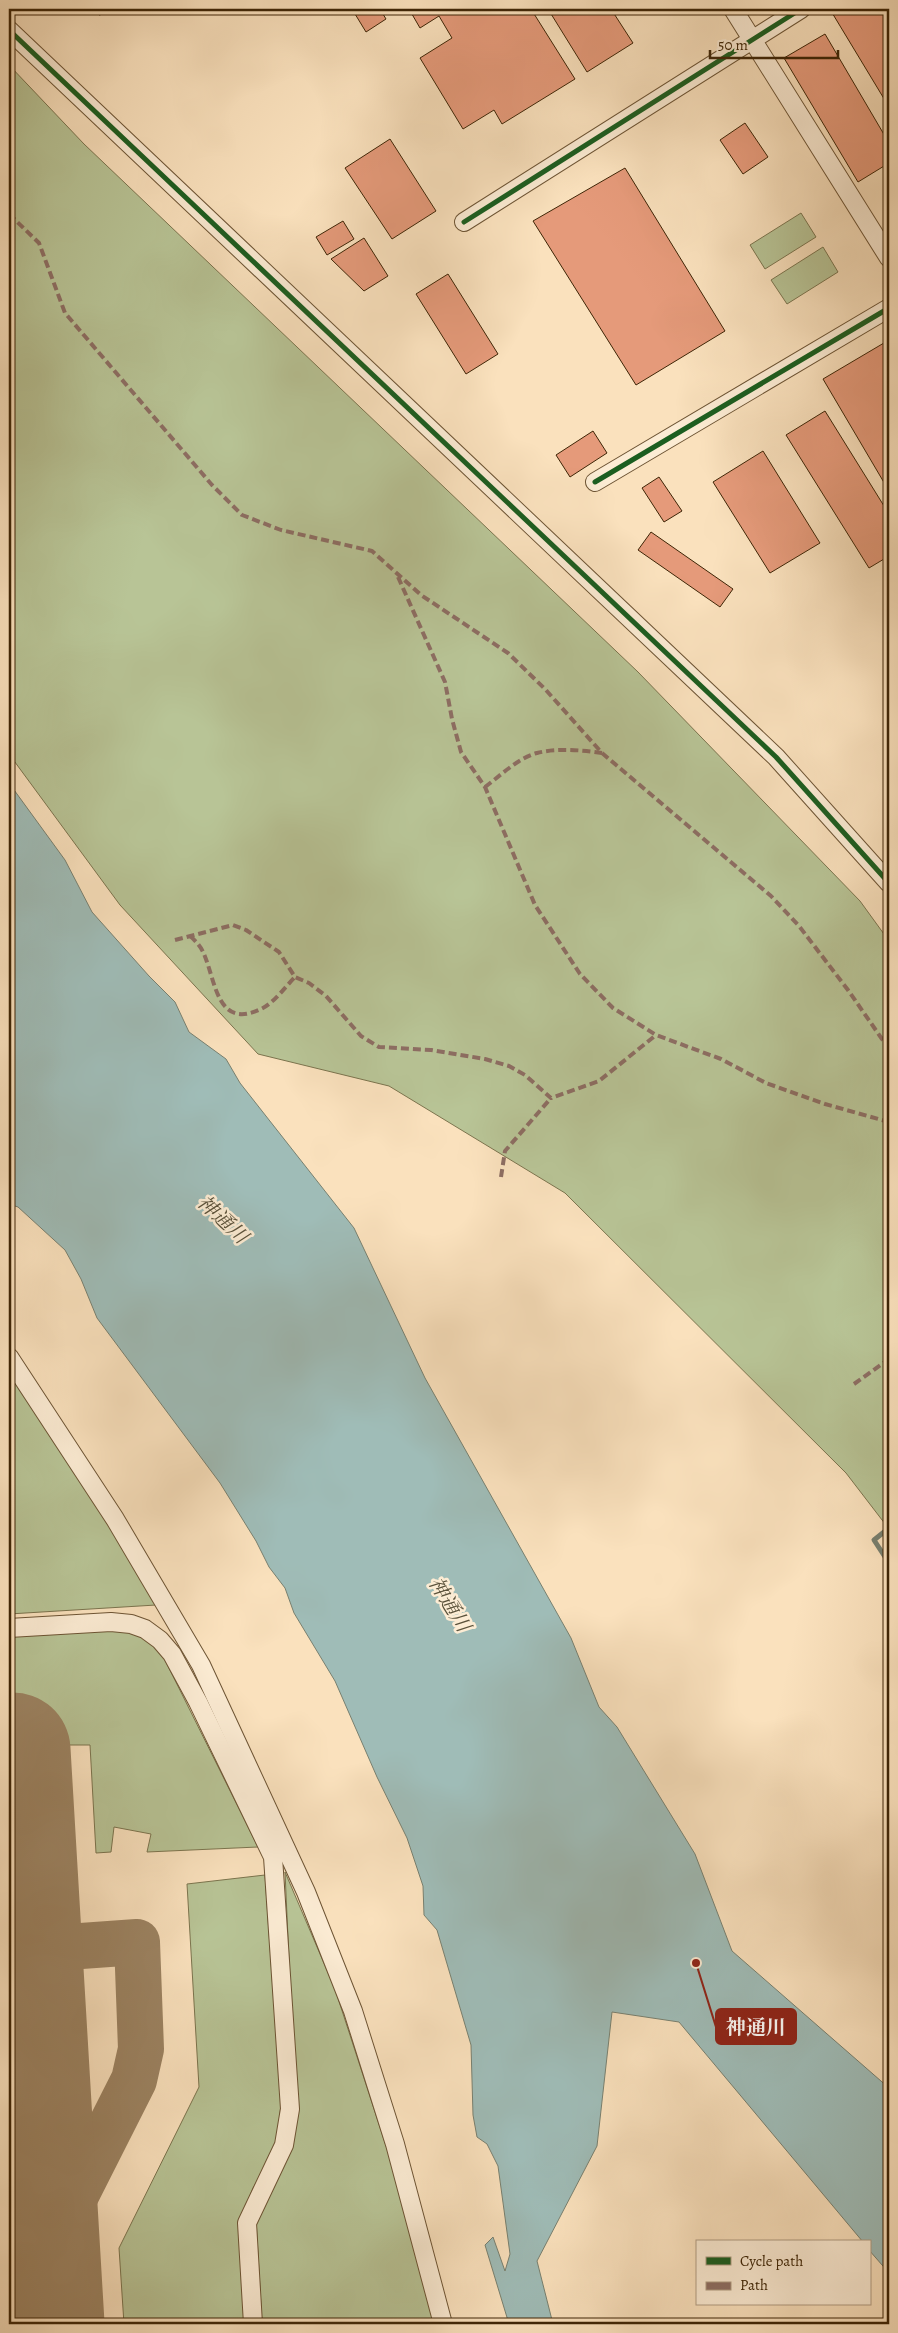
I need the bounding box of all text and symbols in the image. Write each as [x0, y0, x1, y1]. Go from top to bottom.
scale bar [710, 28, 838, 60]
text: 50 m [718, 35, 748, 55]
water label: 神通川 [192, 1189, 255, 1251]
water label: 神通川 [422, 1572, 478, 1639]
callout: 神通川 [716, 2009, 796, 2044]
text: 神通川 [726, 2014, 786, 2041]
legend [696, 2240, 870, 2306]
text: Cycle path [740, 2251, 803, 2271]
text: Path [740, 2275, 768, 2295]

